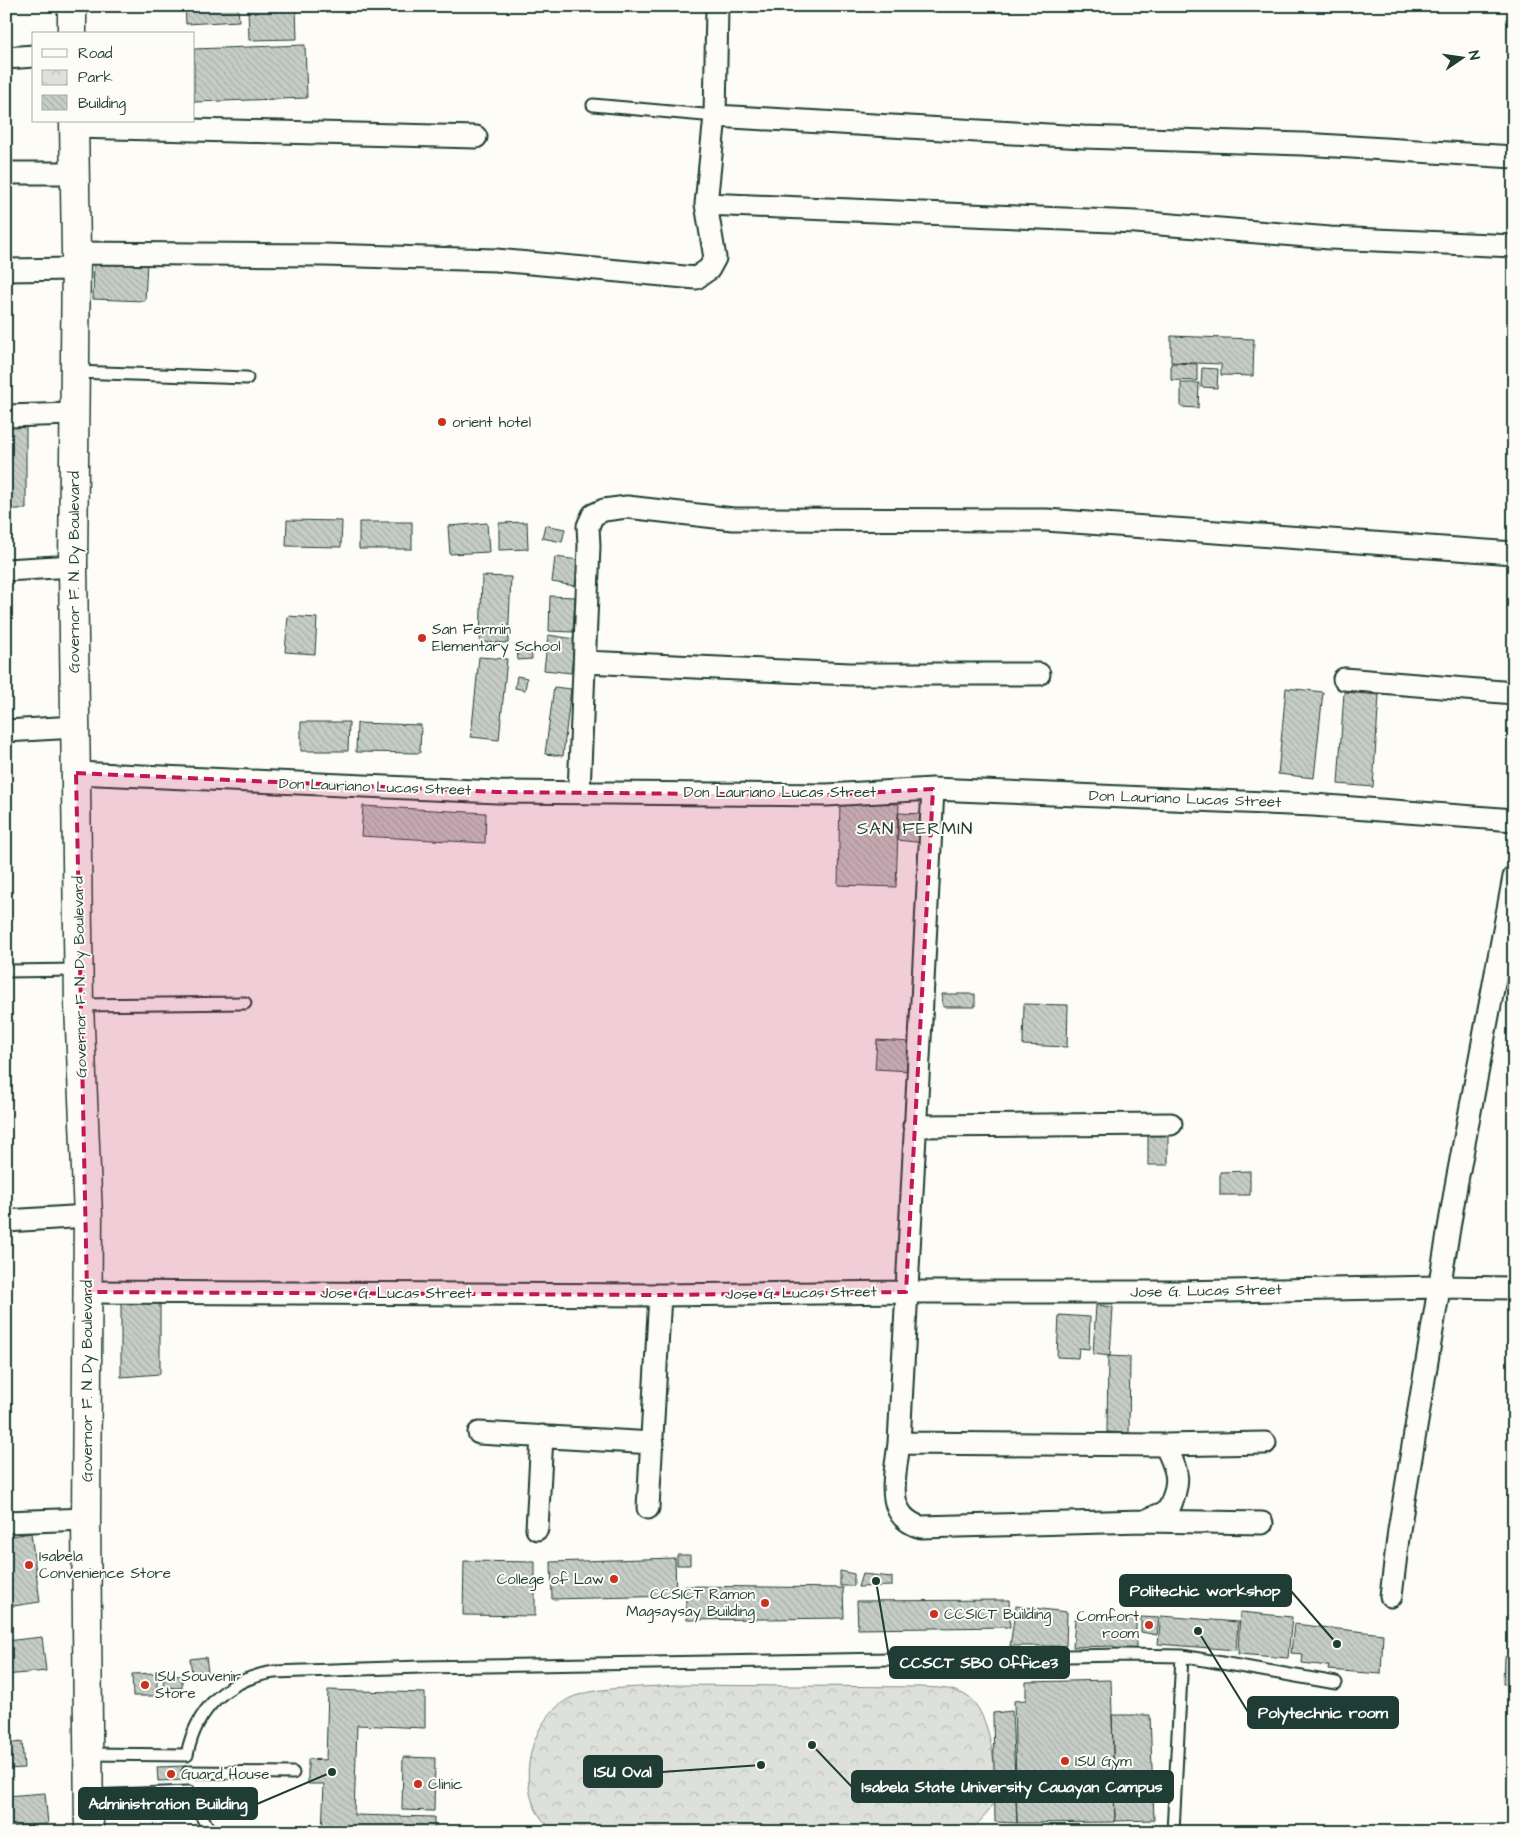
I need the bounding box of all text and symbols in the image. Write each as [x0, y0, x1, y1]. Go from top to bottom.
legend [32, 32, 195, 122]
north arrow [1438, 32, 1488, 82]
text: Road [78, 43, 113, 64]
text: N [1463, 49, 1484, 62]
text: Park [78, 67, 113, 88]
text: Building [78, 93, 126, 115]
place label: orient hotel [452, 412, 531, 433]
marker: orient hotel [436, 416, 448, 428]
street label: Governor F. N. Dy Boulevard [64, 471, 86, 673]
place label: San Fermin Elementary School [432, 619, 561, 658]
marker: San Fermin Elementary School [416, 632, 428, 644]
street label: Don Lauriano Lucas Street [279, 773, 471, 801]
street label: Don Lauriano Lucas Street [684, 782, 876, 803]
street label: Don Lauriano Lucas Street [1089, 785, 1281, 813]
district label: SAN FERMIN [857, 816, 973, 841]
street label: Governor F. N. Dy Boulevard [68, 876, 93, 1078]
street label: Jose G. Lucas Street [1130, 1279, 1282, 1303]
street label: Governor F. N. Dy Boulevard [77, 1280, 99, 1482]
street label: Jose G. Lucas Street [725, 1281, 877, 1305]
street label: Jose G. Lucas Street [320, 1283, 472, 1304]
place label: Isabela Convenience Store [39, 1546, 171, 1584]
marker: Isabela Convenience Store [23, 1559, 35, 1571]
place label: College of Law [497, 1569, 604, 1591]
marker: College of Law [608, 1573, 620, 1585]
callout: Politechic workshop [1120, 1575, 1291, 1606]
text: Politechic workshop [1130, 1580, 1280, 1602]
place label: CCSICT Ramon Magsaysay Building [626, 1584, 755, 1623]
marker: CCSICT Ramon Magsaysay Building [759, 1597, 771, 1609]
place label: CCSICT Building [944, 1604, 1051, 1626]
place label: Comfort room [1077, 1606, 1139, 1644]
marker: CCSICT Building [928, 1608, 940, 1620]
marker: Comfort room [1143, 1619, 1155, 1631]
callout: CCSCT SBO Office3 [890, 1647, 1069, 1678]
text: CCSCT SBO Office3 [900, 1652, 1059, 1674]
place label: ISU Souvenir Store [155, 1666, 241, 1704]
marker: ISU Souvenir Store [139, 1679, 151, 1691]
callout: Polytechnic room [1248, 1697, 1398, 1728]
text: Polytechnic room [1258, 1702, 1389, 1725]
place label: ISU Gym [1075, 1751, 1132, 1773]
marker: ISU Gym [1059, 1755, 1071, 1767]
callout: ISU Oval [584, 1756, 662, 1787]
text: ISU Oval [594, 1761, 652, 1783]
place label: Guard House [181, 1764, 269, 1785]
marker: Guard House [165, 1768, 177, 1780]
callout: Isabela State University Cauayan Campus [852, 1771, 1173, 1802]
place label: Clinic [428, 1774, 463, 1795]
text: Isabela State University Cauayan Campus [861, 1776, 1163, 1799]
marker: Clinic [412, 1778, 424, 1790]
callout: Administration Building [79, 1788, 257, 1819]
text: Administration Building [89, 1793, 248, 1817]

